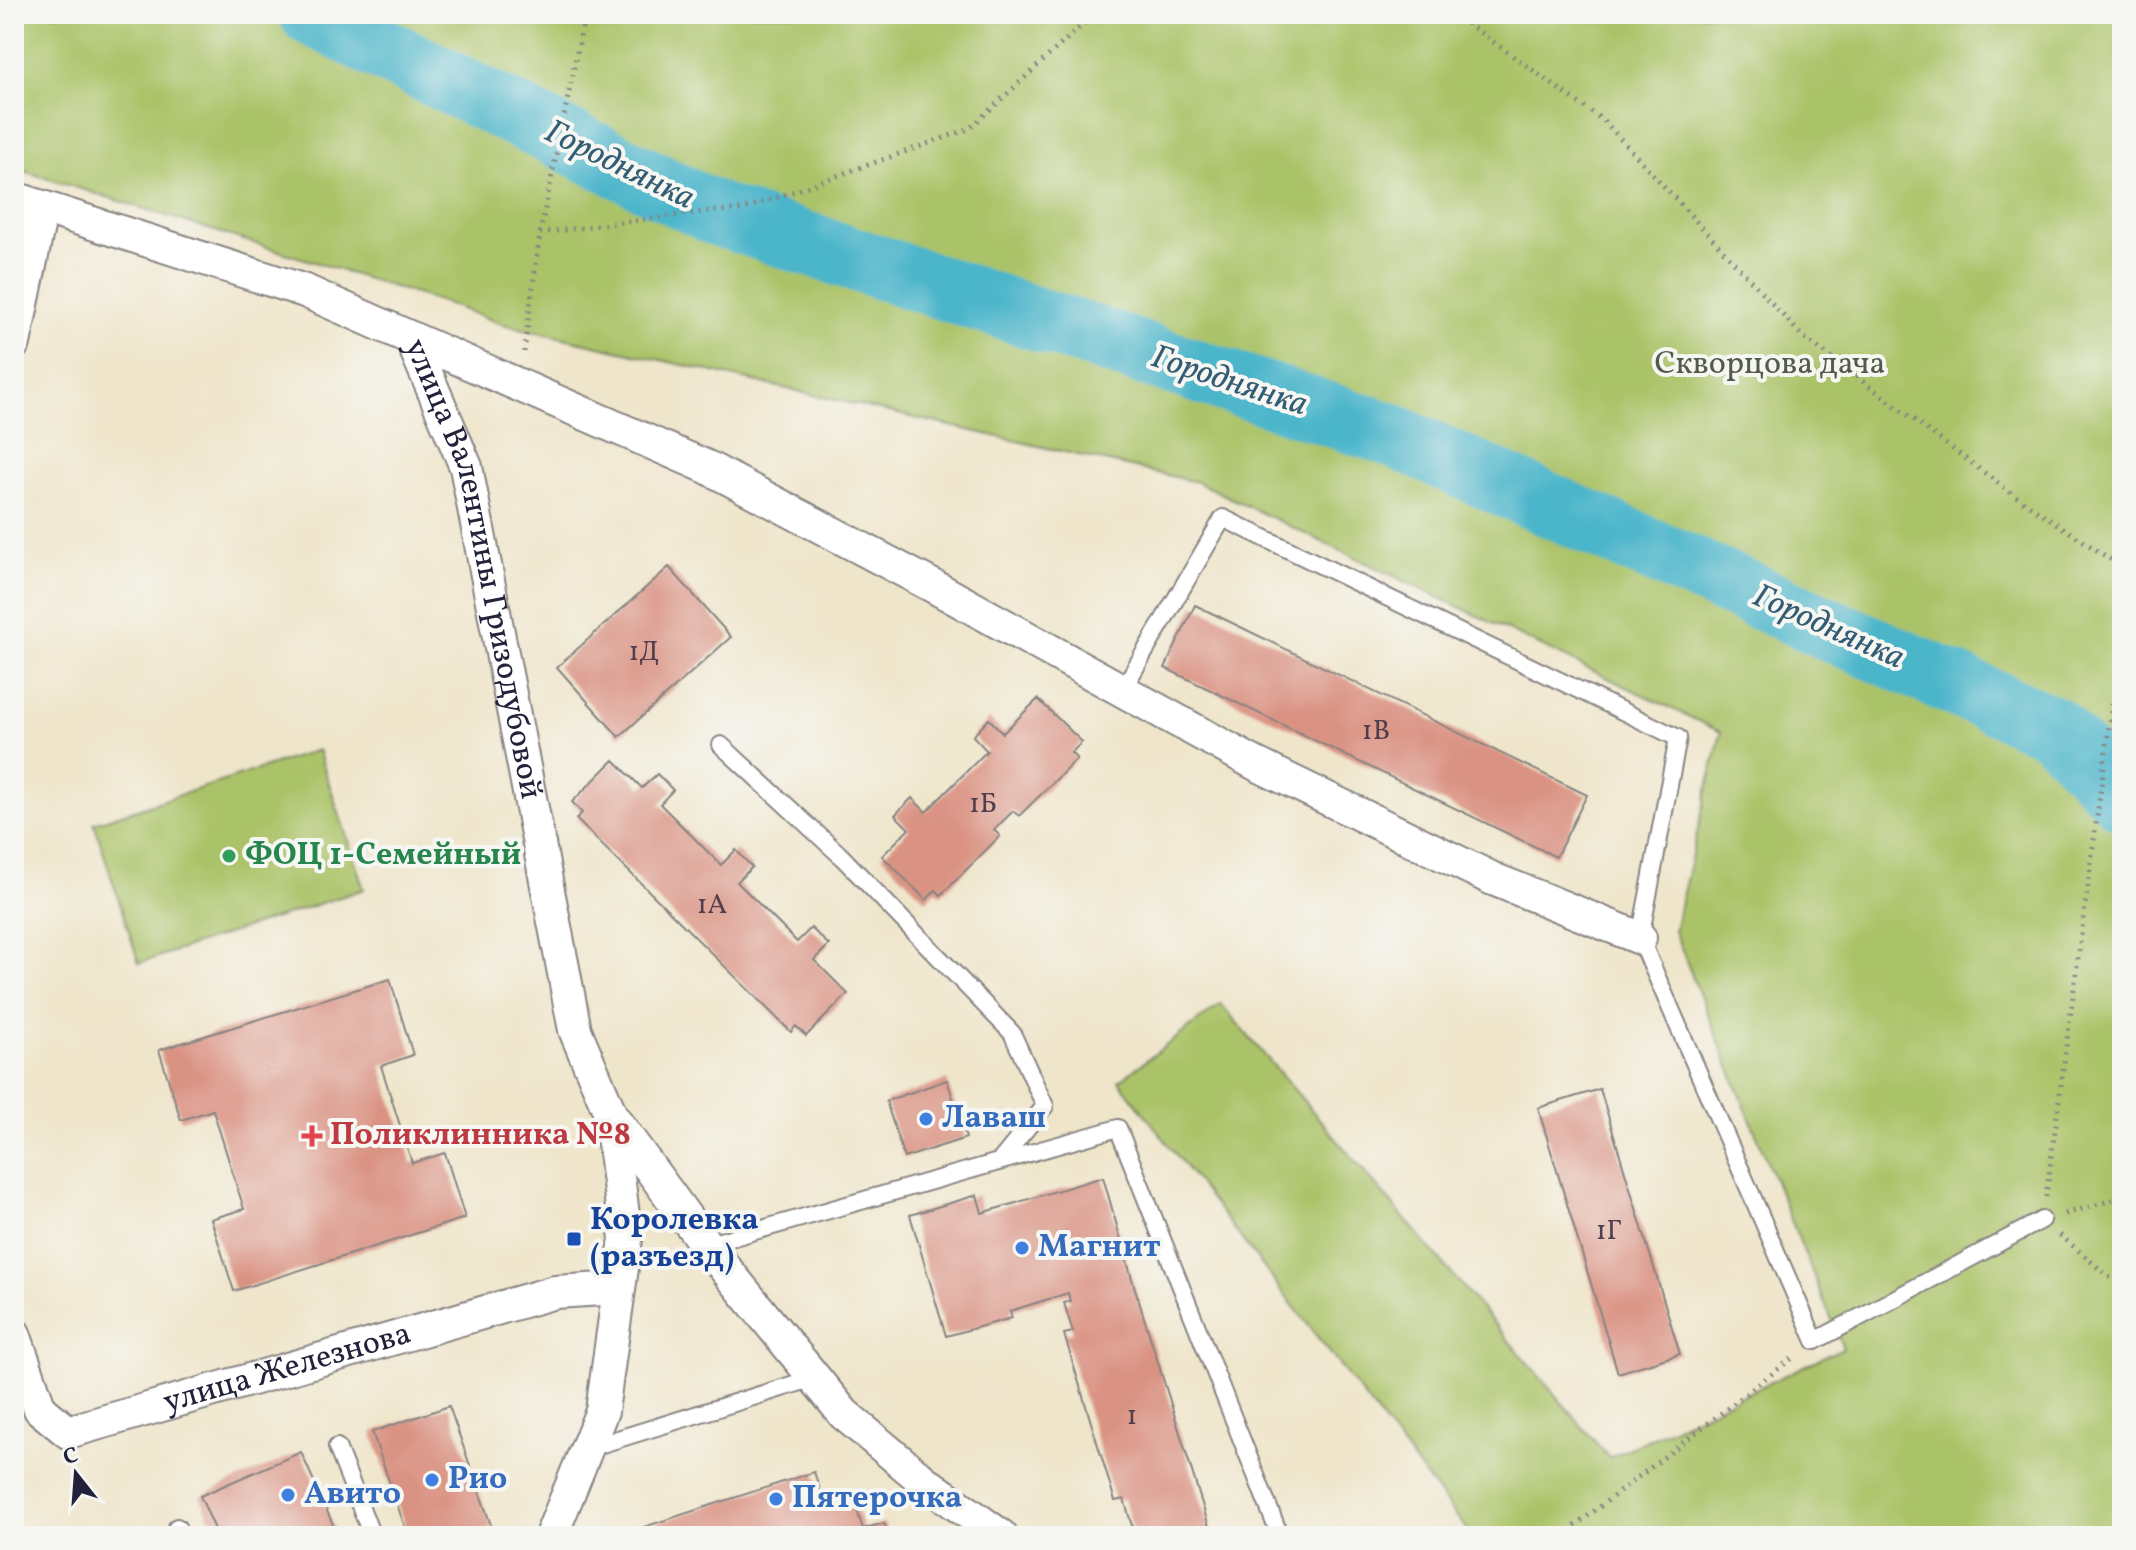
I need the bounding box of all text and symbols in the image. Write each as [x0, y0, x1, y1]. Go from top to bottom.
water label: Городнянка [536, 109, 702, 223]
street label: улица Валентины Гризодубовой [392, 332, 552, 803]
water label: Городнянка [1145, 335, 1313, 429]
park label: Скворцова дача [1655, 343, 1885, 387]
water label: Городнянка [1745, 574, 1911, 682]
house number: 1Д [628, 633, 660, 672]
house number: 1В [1362, 712, 1390, 751]
house number: 1Б [969, 785, 997, 824]
place label: ФОЦ 1-Семейный [245, 834, 521, 878]
marker: ФОЦ 1-Семейный [220, 847, 238, 865]
house number: 1А [697, 886, 728, 925]
place label: Лаваш [942, 1097, 1046, 1141]
marker: Лаваш [917, 1110, 935, 1128]
place label: Поликлинника №8 [330, 1114, 631, 1158]
marker: Поликлинника №8 [301, 1125, 323, 1147]
place label: Королевка (разъезд) [590, 1199, 759, 1280]
house number: 1Г [1596, 1212, 1622, 1251]
place label: Магнит [1038, 1226, 1161, 1270]
marker: Королевка (разъезд) [565, 1230, 583, 1248]
marker: Магнит [1013, 1239, 1031, 1257]
street label: улица Железнова [159, 1312, 416, 1425]
house number: 1 [1127, 1397, 1137, 1436]
north arrow [36, 1434, 116, 1514]
text: С [60, 1440, 82, 1474]
place label: Рио [448, 1458, 507, 1502]
marker: Рио [423, 1471, 441, 1489]
place label: Авито [304, 1473, 401, 1517]
place label: Пятерочка [792, 1477, 962, 1521]
marker: Авито [279, 1486, 297, 1504]
marker: Пятерочка [767, 1490, 785, 1508]

